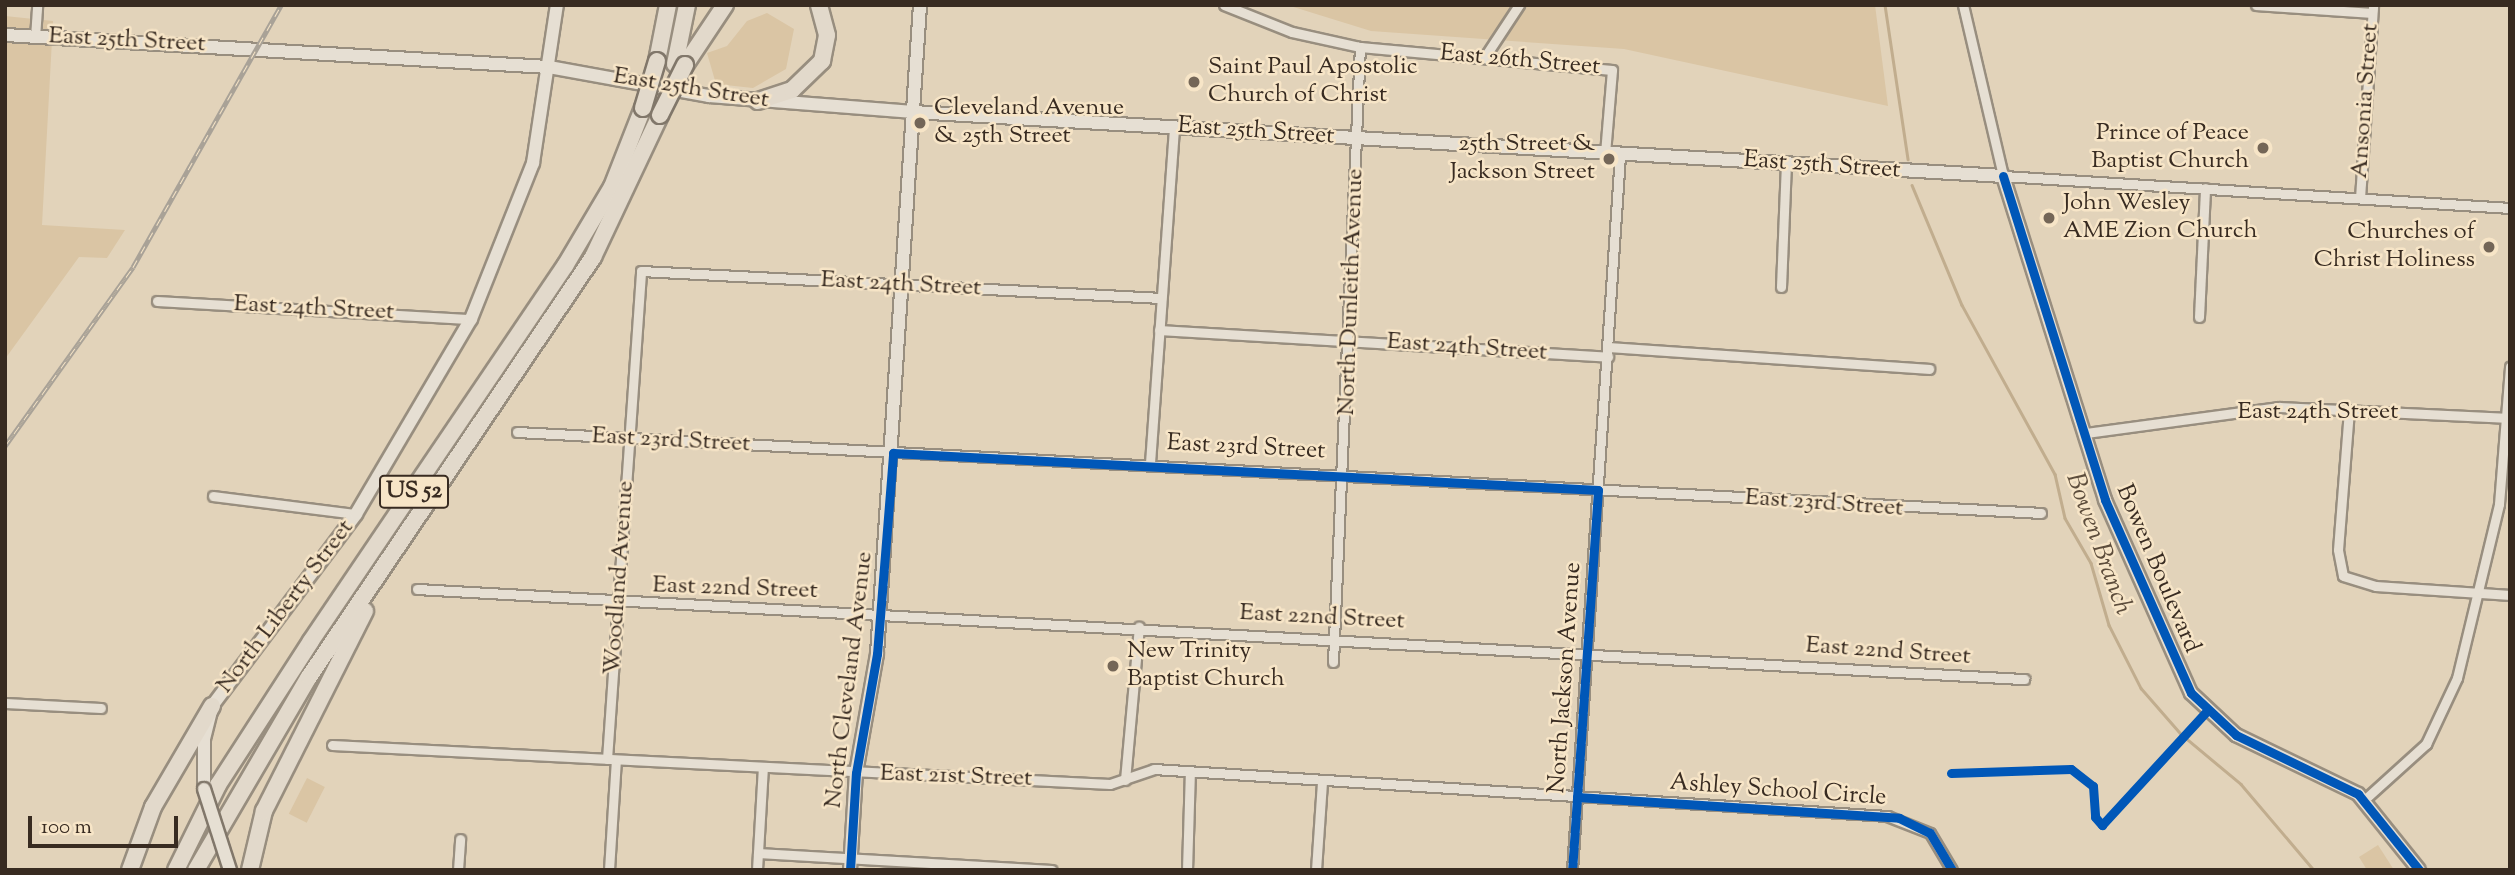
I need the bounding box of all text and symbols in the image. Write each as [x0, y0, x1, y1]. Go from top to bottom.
street label: Ansonia Street [2346, 22, 2386, 180]
street label: East 25th Street [48, 23, 206, 59]
street label: East 26th Street [1439, 40, 1601, 82]
place label: Saint Paul Apostolic Church of Christ [1208, 54, 1418, 110]
street label: East 25th Street [611, 62, 771, 116]
marker: Saint Paul Apostolic Church of Christ [1186, 74, 1202, 90]
place label: Cleveland Avenue & 25th Street [934, 95, 1124, 151]
street label: East 25th Street [1177, 112, 1335, 152]
marker: Cleveland Avenue & 25th Street [912, 115, 928, 131]
place label: Prince of Peace Baptist Church [2091, 120, 2249, 176]
place label: 25th Street & Jackson Street [1450, 131, 1595, 187]
marker: Prince of Peace Baptist Church [2255, 140, 2271, 156]
street label: East 25th Street [1743, 146, 1901, 186]
marker: 25th Street & Jackson Street [1601, 151, 1617, 167]
street label: North Dunleith Avenue [1333, 168, 1371, 416]
place label: John Wesley AME Zion Church [2063, 190, 2258, 246]
marker: John Wesley AME Zion Church [2041, 210, 2057, 226]
place label: Churches of Christ Holiness [2314, 219, 2475, 275]
marker: Churches of Christ Holiness [2481, 239, 2497, 255]
street label: East 24th Street [820, 266, 982, 304]
street label: East 24th Street [233, 290, 395, 328]
street label: East 24th Street [1386, 328, 1548, 368]
street label: East 24th Street [2238, 399, 2398, 427]
street label: East 23rd Street [591, 422, 751, 460]
street label: East 23rd Street [1166, 429, 1326, 467]
water label: Bowen Branch [2058, 469, 2138, 619]
road number: US 52 [379, 472, 449, 512]
street label: Woodland Avenue [599, 480, 641, 676]
street label: Bowen Boulevard [2108, 480, 2206, 658]
street label: East 23rd Street [1744, 484, 1904, 524]
street label: North Liberty Street [211, 514, 361, 700]
street label: North Cleveland Avenue [820, 550, 880, 810]
street label: North Jackson Avenue [1544, 561, 1588, 795]
street label: East 22nd Street [652, 572, 818, 606]
street label: East 22nd Street [1239, 599, 1405, 637]
street label: East 22nd Street [1805, 632, 1971, 672]
place label: New Trinity Baptist Church [1127, 638, 1285, 694]
marker: New Trinity Baptist Church [1105, 658, 1121, 674]
street label: East 21st Street [879, 760, 1033, 794]
street label: Ashley School Circle [1669, 769, 1887, 813]
scale bar [32, 802, 182, 846]
text: 100 m [41, 813, 92, 843]

